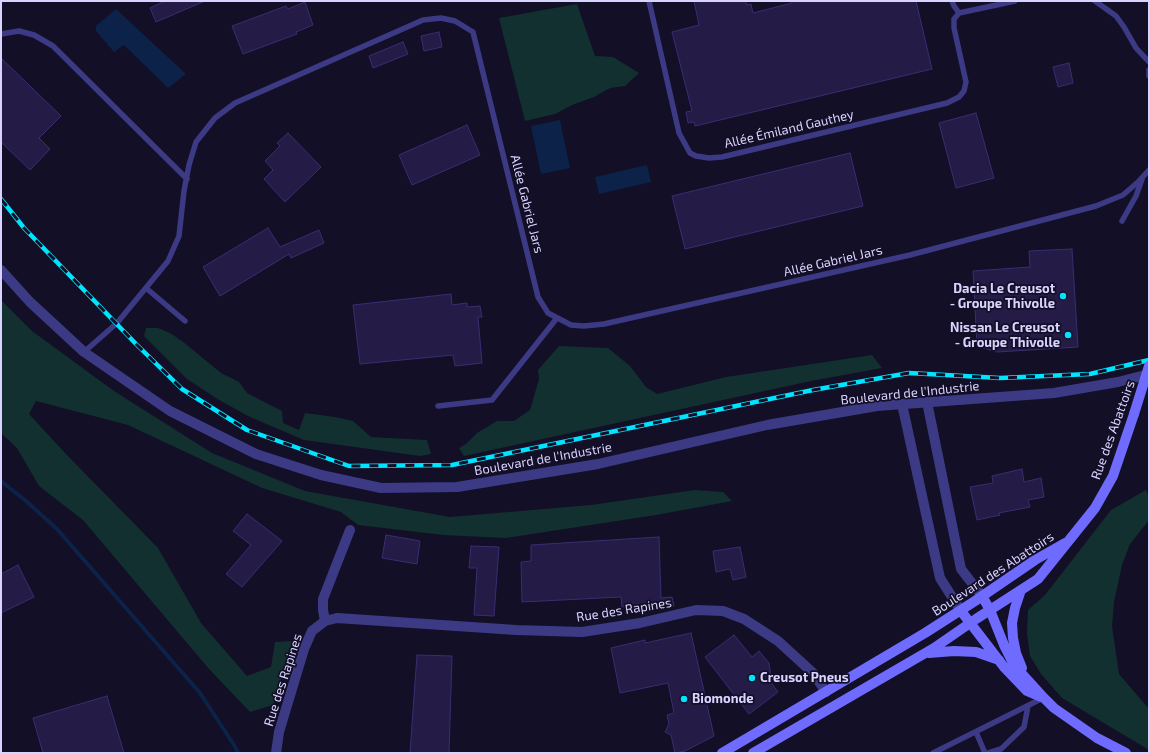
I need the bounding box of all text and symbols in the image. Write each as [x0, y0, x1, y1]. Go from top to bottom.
street label: Allée Émiland Gauthey [723, 106, 855, 152]
street label: Allée Gabriel Jars [507, 153, 547, 255]
street label: Allée Gabriel Jars [782, 242, 884, 280]
place label: Dacia Le Creusot - Groupe Thivolle [950, 281, 1055, 312]
marker: Dacia Le Creusot - Groupe Thivolle [1058, 291, 1068, 301]
place label: Nissan Le Creusot - Groupe Thivolle [950, 320, 1060, 351]
marker: Nissan Le Creusot - Groupe Thivolle [1063, 330, 1073, 340]
street label: Boulevard de l'Industrie [840, 378, 980, 408]
street label: Rue des Abattoirs [1088, 378, 1138, 482]
street label: Boulevard de l'Industrie [473, 439, 613, 479]
street label: Boulevard des Abattoirs [929, 529, 1057, 619]
street label: Rue des Rapines [575, 595, 673, 625]
street label: Rue des Rapines [261, 632, 305, 728]
place label: Creusot Pneus [760, 670, 849, 686]
marker: Creusot Pneus [747, 673, 757, 683]
place label: Biomonde [692, 691, 754, 707]
marker: Biomonde [679, 694, 689, 704]

